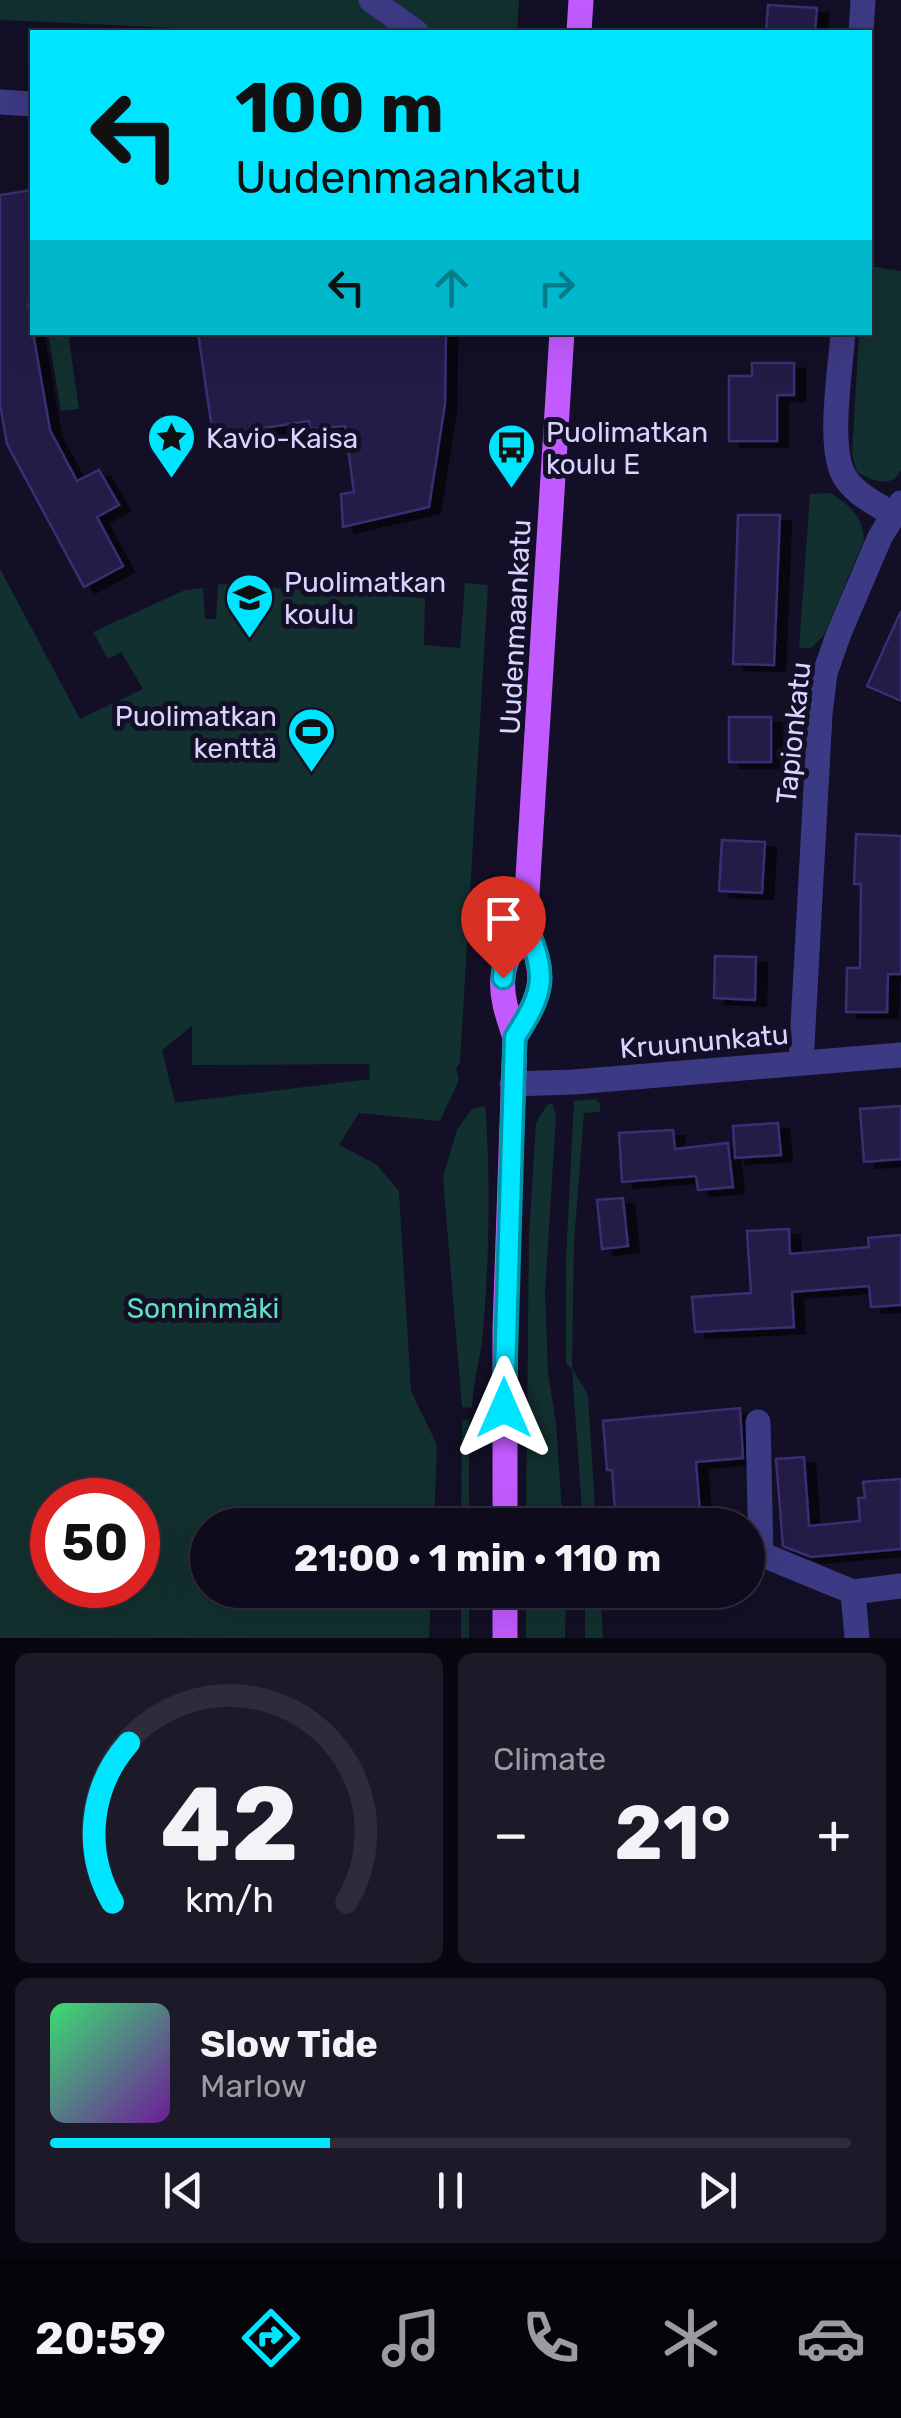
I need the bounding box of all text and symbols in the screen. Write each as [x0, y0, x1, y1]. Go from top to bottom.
text: 100 m [235, 67, 444, 150]
icon: left [70, 70, 200, 200]
text: Uudenmaankatu [235, 151, 582, 204]
icon: left [319, 260, 374, 315]
icon: ahead [424, 260, 479, 315]
icon: right [529, 260, 584, 315]
place icon: Kavio-Kaisa [145, 412, 197, 480]
place label: Puolimatkan koulu E [546, 416, 708, 481]
place label: Kavio-Kaisa [206, 422, 358, 455]
bus stop icon: Puolimatkan koulu E [485, 422, 537, 490]
street label: Uudenmaankatu [493, 518, 538, 736]
place label: Puolimatkan koulu [284, 566, 446, 631]
school or university icon: Puolimatkan koulu [223, 572, 275, 640]
street label: Tapionkatu [770, 660, 817, 806]
place label: Puolimatkan kenttä [115, 700, 277, 765]
sports icon: Puolimatkan kenttä [286, 706, 338, 774]
pin [461, 876, 546, 979]
icon: arrive [476, 891, 531, 946]
street label: Kruununkatu [618, 1018, 790, 1065]
park label: Sonninmäki [127, 1292, 279, 1325]
position arrow [452, 1356, 556, 1460]
speed limit sign: 50 [30, 1478, 160, 1608]
text: 21:00 · 1 min · 110 m [294, 1535, 661, 1581]
text: Climate [493, 1740, 606, 1778]
text: 42 [160, 1763, 298, 1886]
text: 21° [614, 1789, 731, 1878]
text: − [493, 1802, 529, 1867]
text: + [817, 1802, 851, 1867]
text: km/h [184, 1879, 274, 1921]
text: Slow Tide [200, 2021, 378, 2067]
text: Marlow [200, 2067, 307, 2105]
icon: previous [156, 2163, 211, 2218]
icon: pause [423, 2163, 478, 2218]
icon: next [690, 2163, 745, 2218]
icon: directions [236, 2303, 306, 2373]
icon: music [376, 2303, 446, 2373]
icon: phone [516, 2303, 586, 2373]
icon: climate [656, 2303, 726, 2373]
icon: car [796, 2303, 866, 2373]
text: 20:59 [35, 2312, 166, 2365]

